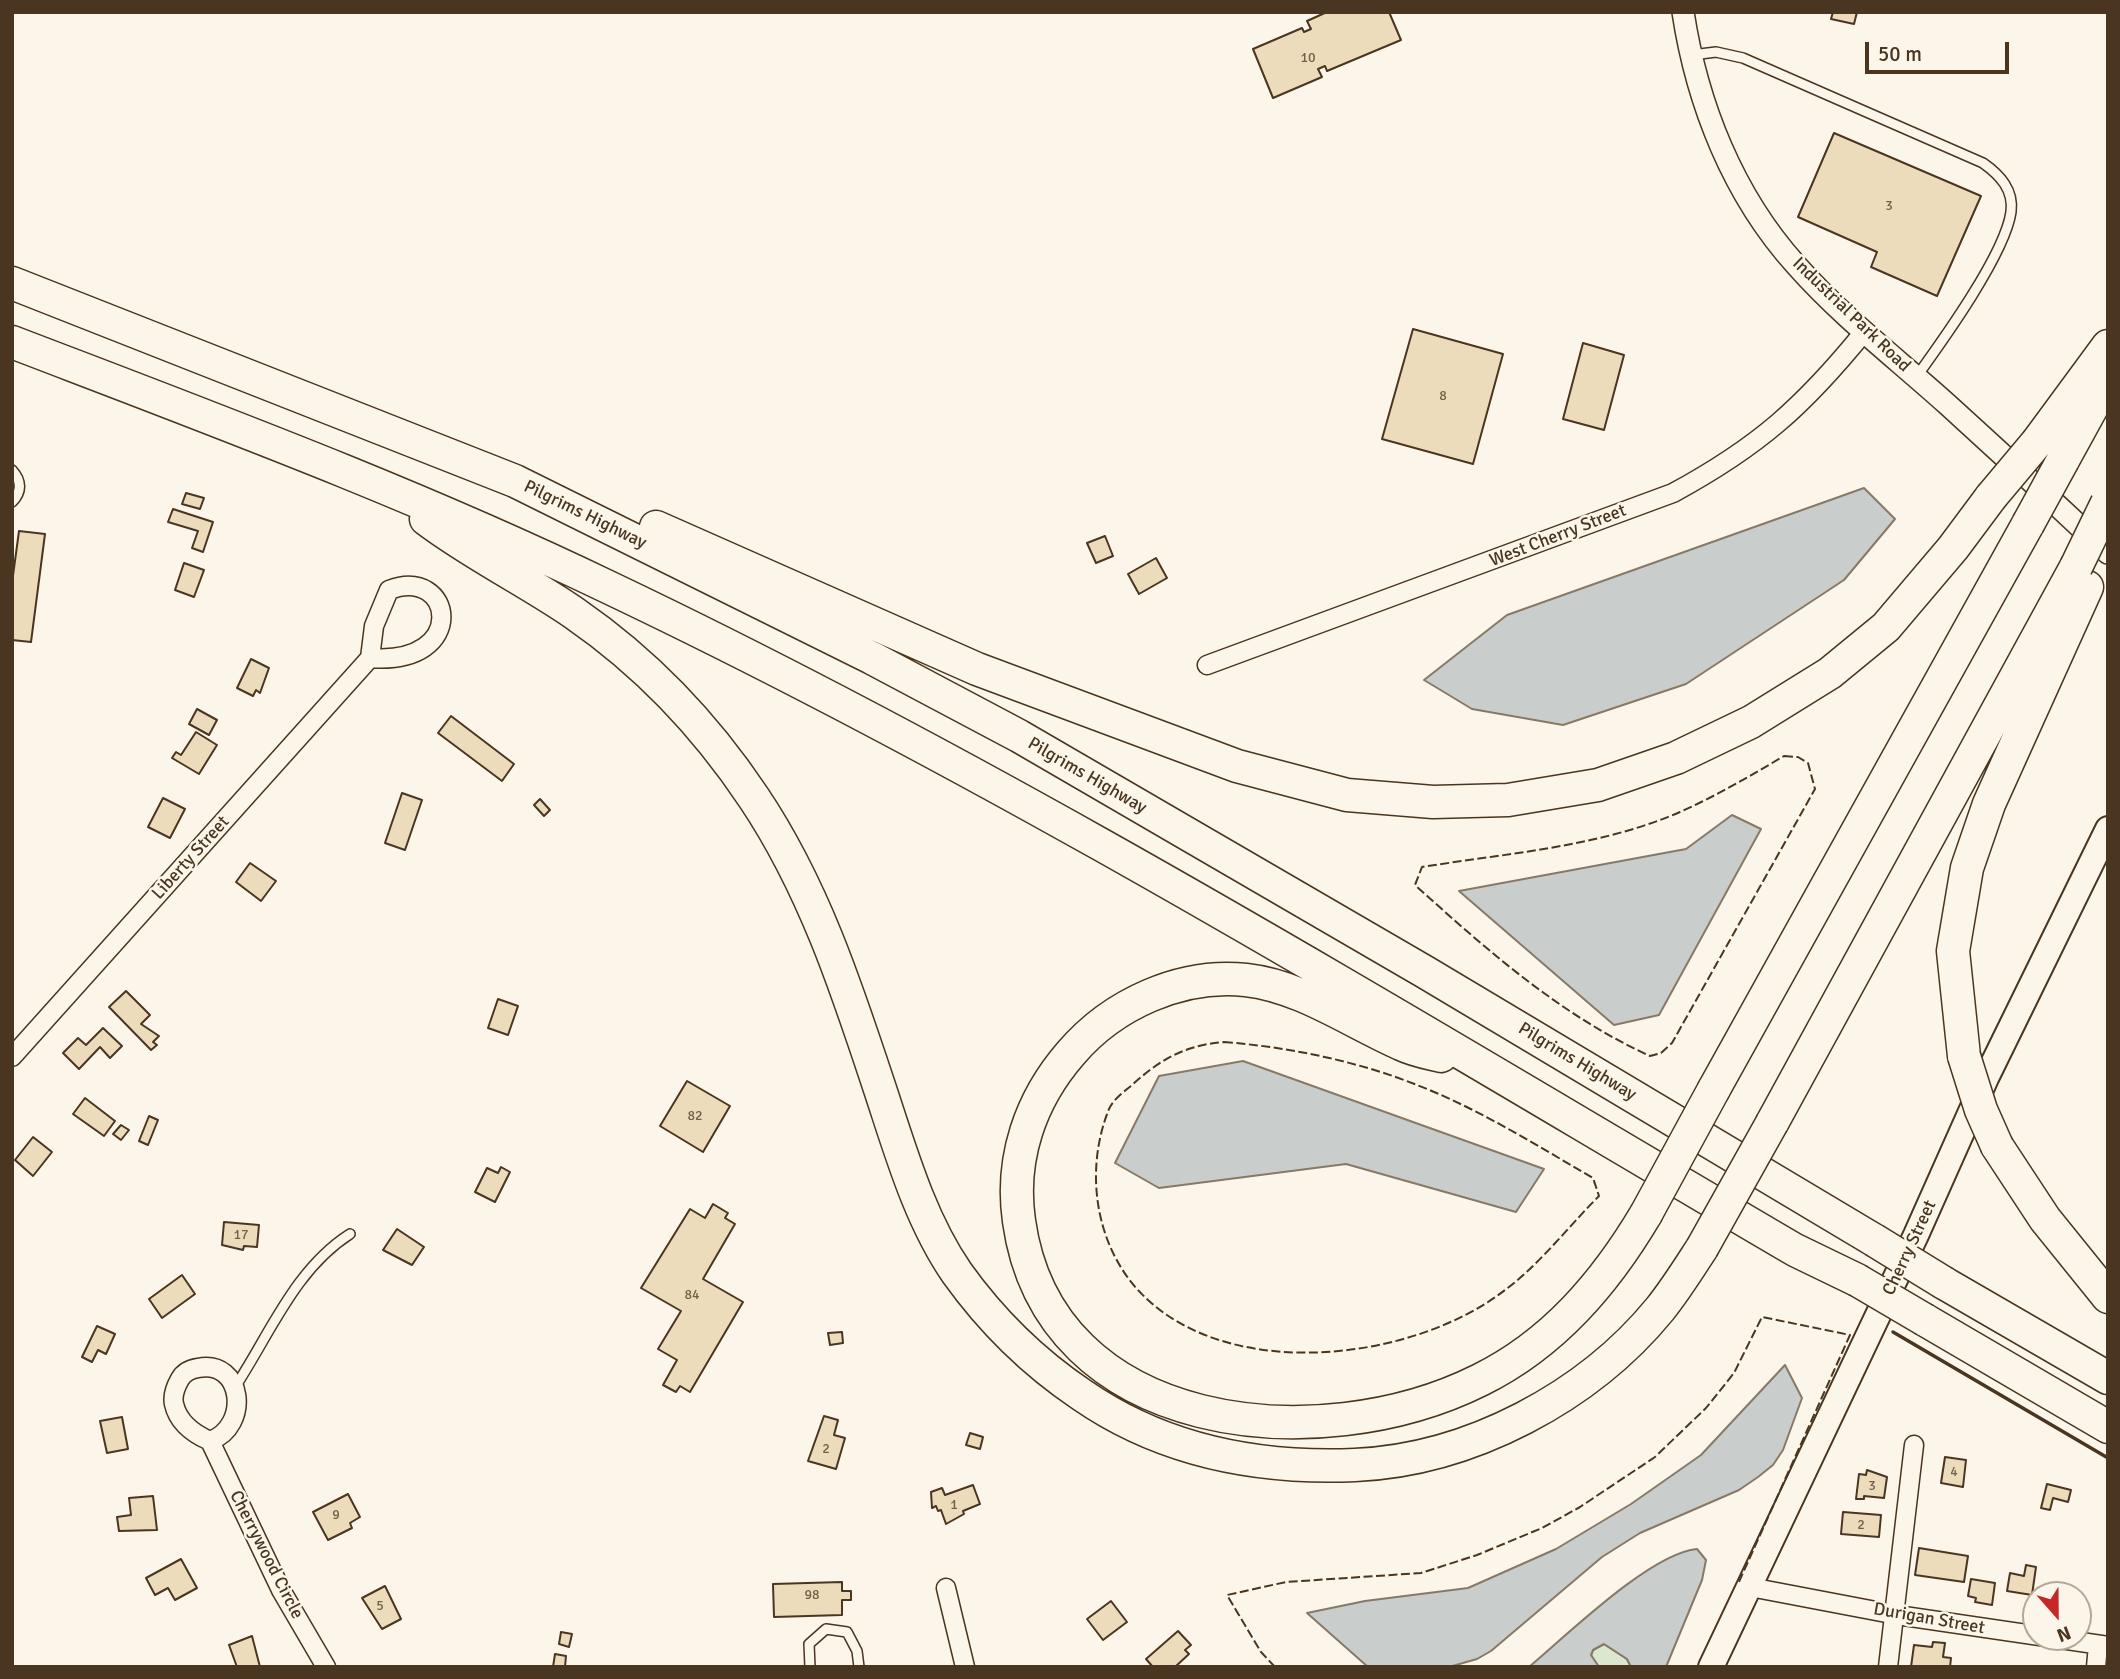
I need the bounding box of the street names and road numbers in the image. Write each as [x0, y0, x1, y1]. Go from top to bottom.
street label: Industrial Park Road [1787, 253, 1915, 377]
street label: Pilgrims Highway [520, 476, 650, 554]
street label: West Cherry Street [1487, 500, 1629, 572]
street label: Pilgrims Highway [1024, 733, 1150, 819]
street label: Liberty Street [148, 812, 234, 904]
street label: Pilgrims Highway [1514, 1018, 1640, 1106]
street label: Cherry Street [1879, 1197, 1941, 1299]
street label: Cherrywood Circle [224, 1487, 308, 1623]
street label: Durigan Street [1872, 1599, 1986, 1639]

